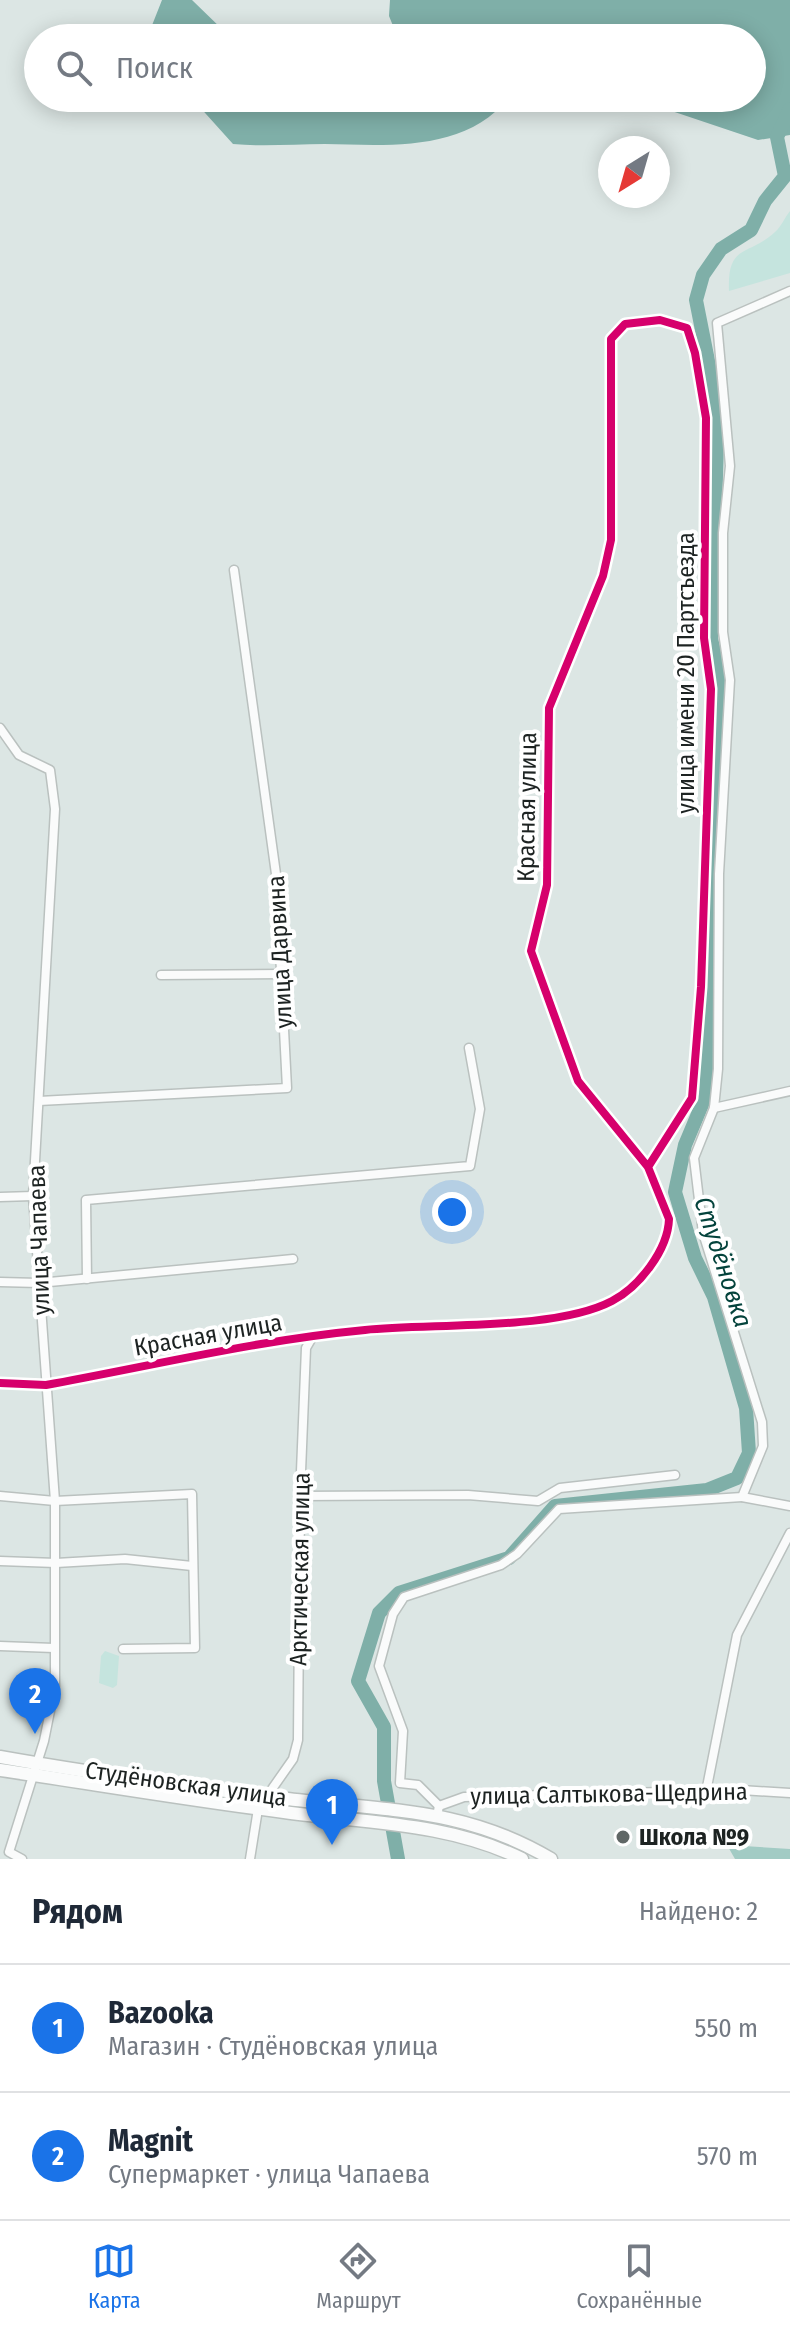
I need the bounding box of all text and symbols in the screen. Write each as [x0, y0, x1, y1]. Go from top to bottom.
search box [24, 24, 766, 112]
icon: search [52, 46, 96, 90]
text: Поиск [116, 50, 193, 86]
north arrow [598, 136, 670, 208]
street label: улица имени 20 Партсъезда [672, 532, 700, 814]
street label: Красная улица [512, 732, 542, 882]
street label: улица Дарвина [262, 875, 298, 1029]
street label: улица Чапаева [22, 1164, 56, 1316]
your location [432, 1192, 472, 1232]
water label: Студёновка [687, 1193, 759, 1331]
street label: Красная улица [132, 1308, 284, 1362]
street label: Арктическая улица [284, 1472, 316, 1666]
pin: 2 [9, 1668, 61, 1734]
street label: Студёновская улица [84, 1756, 288, 1812]
street label: улица Салтыкова-Щедрина [470, 1778, 748, 1810]
pin: 1 [306, 1779, 358, 1845]
place label: Школа №9 [639, 1823, 749, 1851]
marker: Школа №9 [614, 1828, 632, 1846]
text: Рядом [32, 1891, 123, 1932]
text: Найдено: 2 [639, 1896, 758, 1927]
text: Bazooka [108, 1995, 214, 2031]
text: 1 [53, 2013, 64, 2044]
text: 550 m [695, 2013, 758, 2044]
text: Магазин · Студёновская улица [108, 2031, 438, 2062]
text: Magnit [108, 2123, 193, 2159]
text: 2 [52, 2141, 64, 2172]
text: 570 m [697, 2141, 758, 2172]
text: Супермаркет · улица Чапаева [108, 2159, 430, 2190]
tab: Карта [88, 2239, 140, 2314]
tab: Маршрут [316, 2239, 401, 2314]
tab: Сохранённые [576, 2239, 702, 2314]

